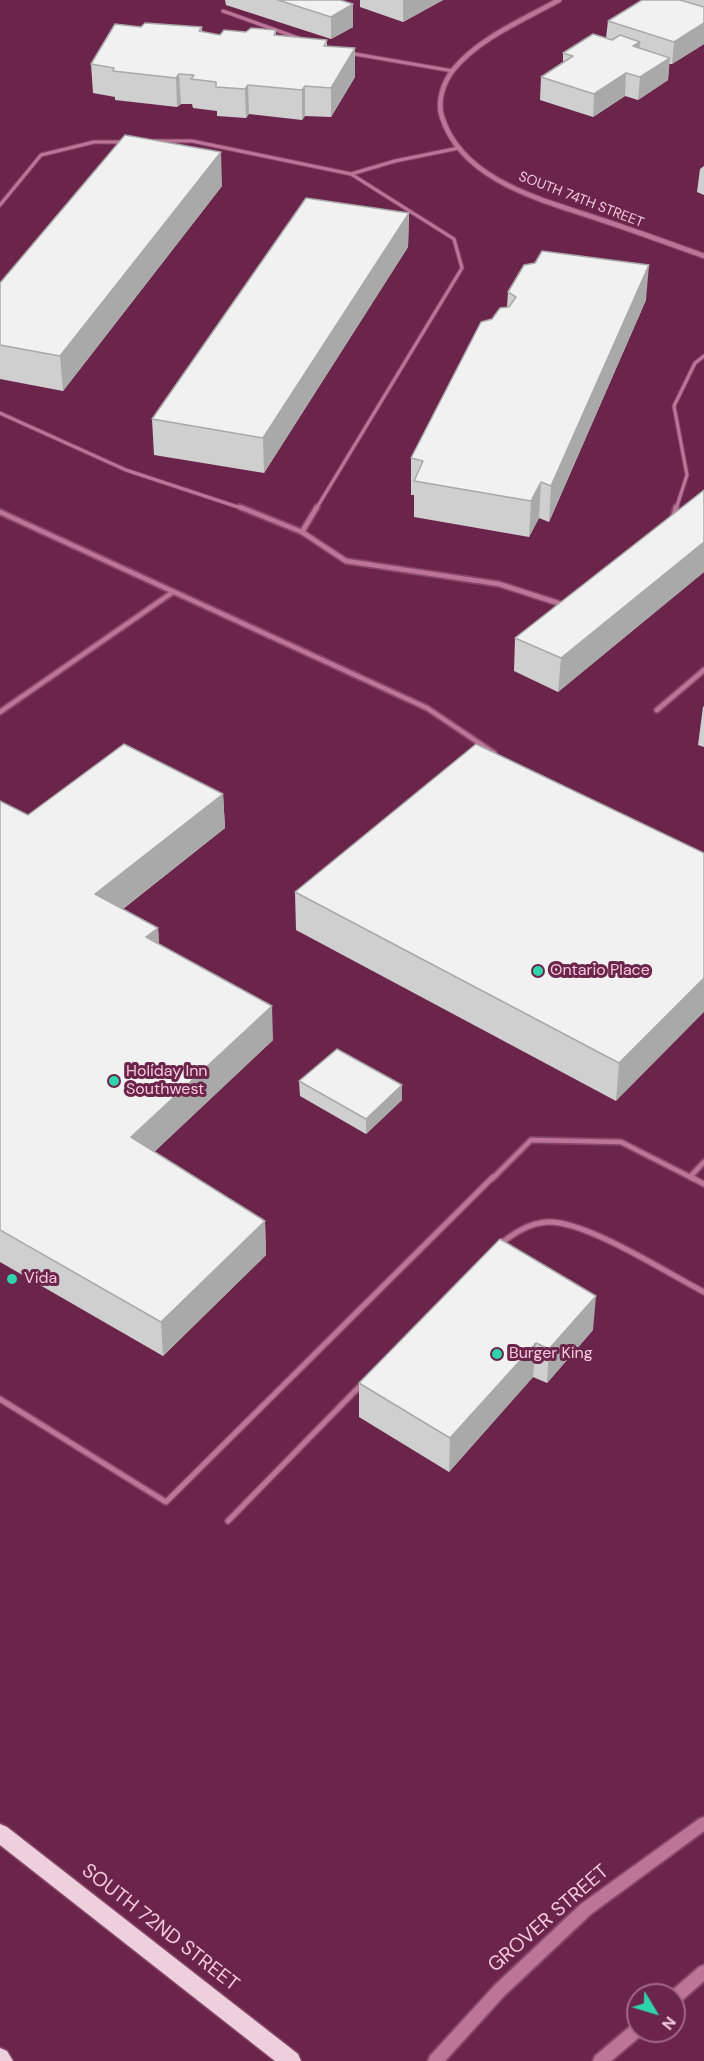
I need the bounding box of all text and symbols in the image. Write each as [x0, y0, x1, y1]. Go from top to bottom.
street label: SOUTH 74TH STREET [516, 168, 646, 232]
place label: Ontario Place [550, 961, 650, 981]
marker: Ontario Place [531, 964, 545, 978]
place label: Holiday Inn Southwest [126, 1062, 208, 1100]
marker: Holiday Inn Southwest [107, 1074, 121, 1088]
place label: Vida [24, 1269, 57, 1289]
marker: Vida [5, 1272, 19, 1286]
place label: Burger King [509, 1344, 593, 1364]
marker: Burger King [490, 1347, 504, 1361]
street label: SOUTH 72ND STREET [77, 1859, 243, 1997]
street label: GROVER STREET [484, 1860, 614, 1978]
north arrow [626, 1983, 686, 2043]
text: N [657, 2012, 681, 2034]

